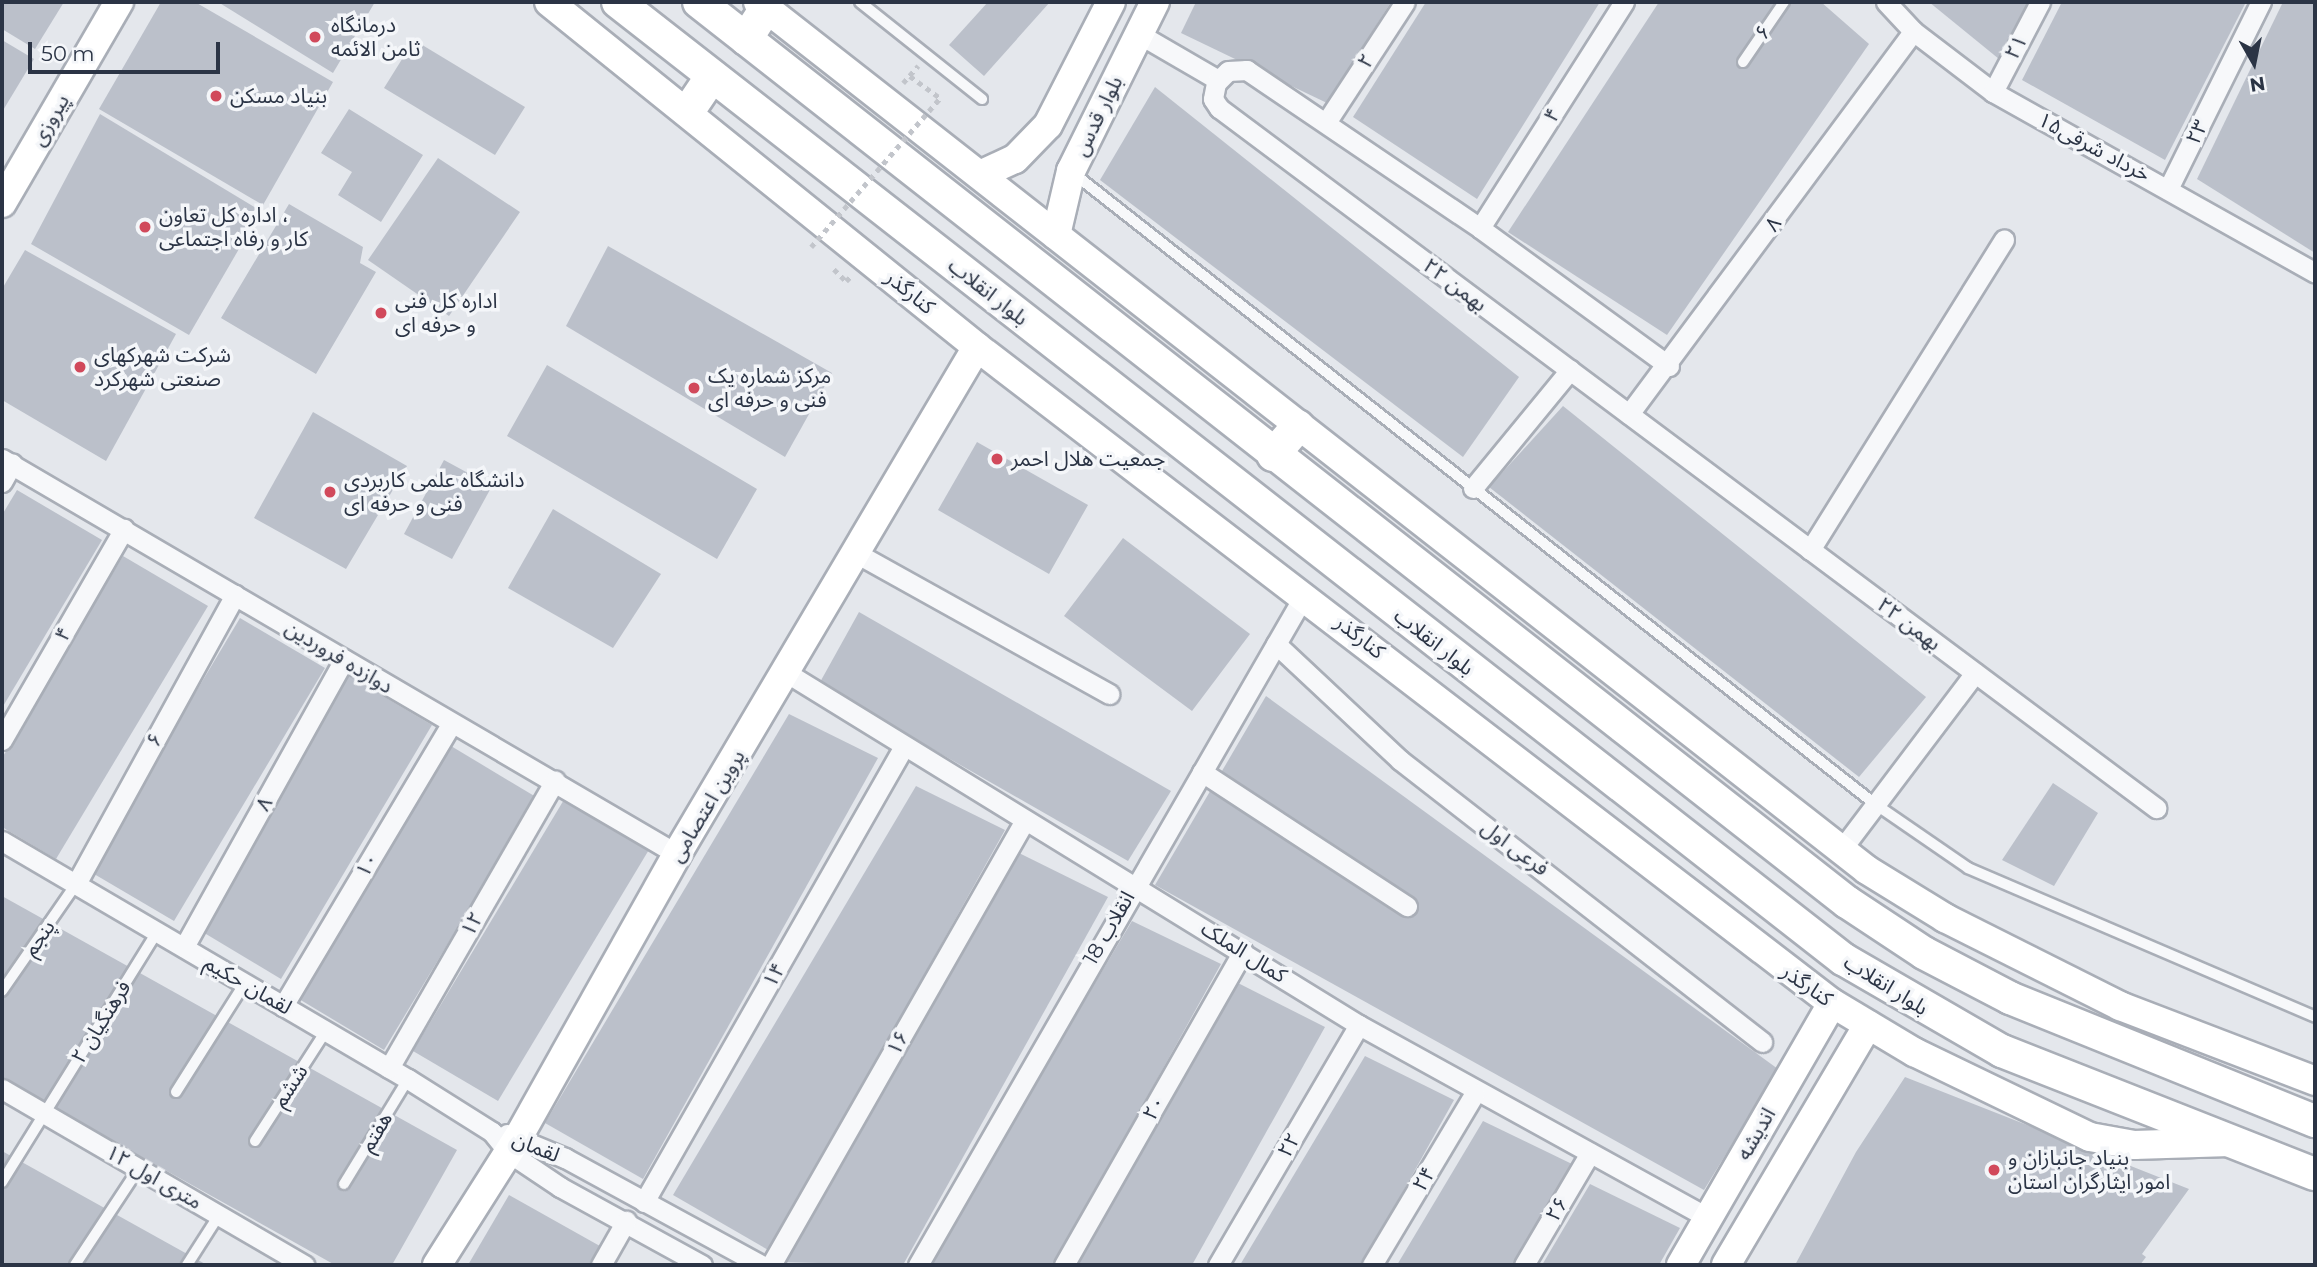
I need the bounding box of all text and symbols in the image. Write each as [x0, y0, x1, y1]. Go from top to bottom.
place label: درمانگاه ثامن الائمه [331, 12, 420, 62]
street label: ۶ [1749, 20, 1777, 44]
marker: درمانگاه ثامن الائمه [305, 27, 325, 47]
scale bar [32, 28, 224, 72]
north arrow [2219, 28, 2289, 98]
street label: ۲۱ [1999, 30, 2033, 64]
text: 50 m [41, 41, 95, 66]
street label: ۲ [1352, 49, 1380, 73]
street label: بلوار قدس [1068, 72, 1128, 160]
text: N [2248, 72, 2267, 97]
place label: بنیاد مسکن [230, 83, 327, 109]
marker: بنیاد مسکن [208, 88, 224, 104]
street label: پیروزی [25, 90, 75, 150]
street label: ۴ [1538, 103, 1566, 127]
street label: ۱۵خرداد شرقی [2034, 107, 2154, 187]
street label: ۲۳ [2180, 116, 2214, 148]
place label: اداره کل تعاون ، کار و رفاه اجتماعی [159, 202, 308, 252]
street label: ۸ [1759, 212, 1787, 236]
marker: اداره کل تعاون ، کار و رفاه اجتماعی [137, 219, 153, 235]
street label: بلوار انقلاب [943, 253, 1033, 331]
street label: ۲۲ بهمن [1418, 253, 1492, 317]
street label: کنارگذر [880, 264, 940, 320]
place label: اداره کل فنی و حرفه ای [395, 288, 497, 338]
marker: اداره کل فنی و حرفه ای [373, 305, 389, 321]
place label: شرکت شهرکهای صنعتی شهرکرد [94, 342, 231, 392]
marker: شرکت شهرکهای صنعتی شهرکرد [72, 359, 88, 375]
place label: مرکز شماره یک فنی و حرفه ای [708, 363, 831, 413]
marker: مرکز شماره یک فنی و حرفه ای [686, 380, 702, 396]
place label: جمعیت هلال احمر [1011, 446, 1165, 472]
marker: جمعیت هلال احمر [989, 451, 1005, 467]
place label: دانشگاه علمی کاربردی فنی و حرفه ای [344, 467, 524, 517]
marker: دانشگاه علمی کاربردی فنی و حرفه ای [322, 484, 338, 500]
street label: ۲۲ بهمن [1872, 592, 1946, 656]
street label: بلوار انقلاب [1389, 603, 1479, 681]
street label: کنارگذر [1330, 610, 1390, 664]
street label: دوازده فروردین [281, 615, 397, 699]
street label: ۴ [49, 622, 77, 646]
street label: ۶ [141, 729, 169, 751]
street label: پروین اعتصامی [663, 745, 751, 867]
street label: ۸ [250, 793, 278, 815]
street label: فرعی اول [1476, 815, 1554, 881]
street label: ۱۰ [350, 848, 384, 882]
street label: انقلاب 18 [1078, 887, 1140, 969]
street label: ۱۲ [455, 907, 489, 941]
street label: پنجم [18, 915, 60, 961]
street label: کمال الملک [1196, 916, 1292, 988]
street label: بلوار انقلاب [1839, 949, 1933, 1021]
street label: لقمان حکیم [200, 950, 296, 1020]
street label: ۱۴ [757, 958, 791, 992]
street label: کنارگذر [1777, 959, 1837, 1011]
street label: فرهنگیان ۲ [66, 976, 136, 1068]
street label: ۱۶ [881, 1026, 915, 1060]
street label: ششم [267, 1060, 313, 1112]
street label: ۲۰ [1137, 1091, 1171, 1125]
street label: اندیشه [1731, 1103, 1781, 1165]
street label: هفتم [354, 1107, 398, 1157]
street label: لقمان [509, 1126, 563, 1168]
street label: ۲۲ [1272, 1128, 1306, 1162]
street label: ۱۲ متری اول [101, 1139, 207, 1215]
place label: بنیاد جانبازان و امور ایثارگران استان [2008, 1145, 2170, 1195]
street label: ۲۴ [1407, 1162, 1441, 1196]
marker: بنیاد جانبازان و امور ایثارگران استان [1986, 1162, 2002, 1178]
street label: ۲۶ [1540, 1192, 1574, 1226]

